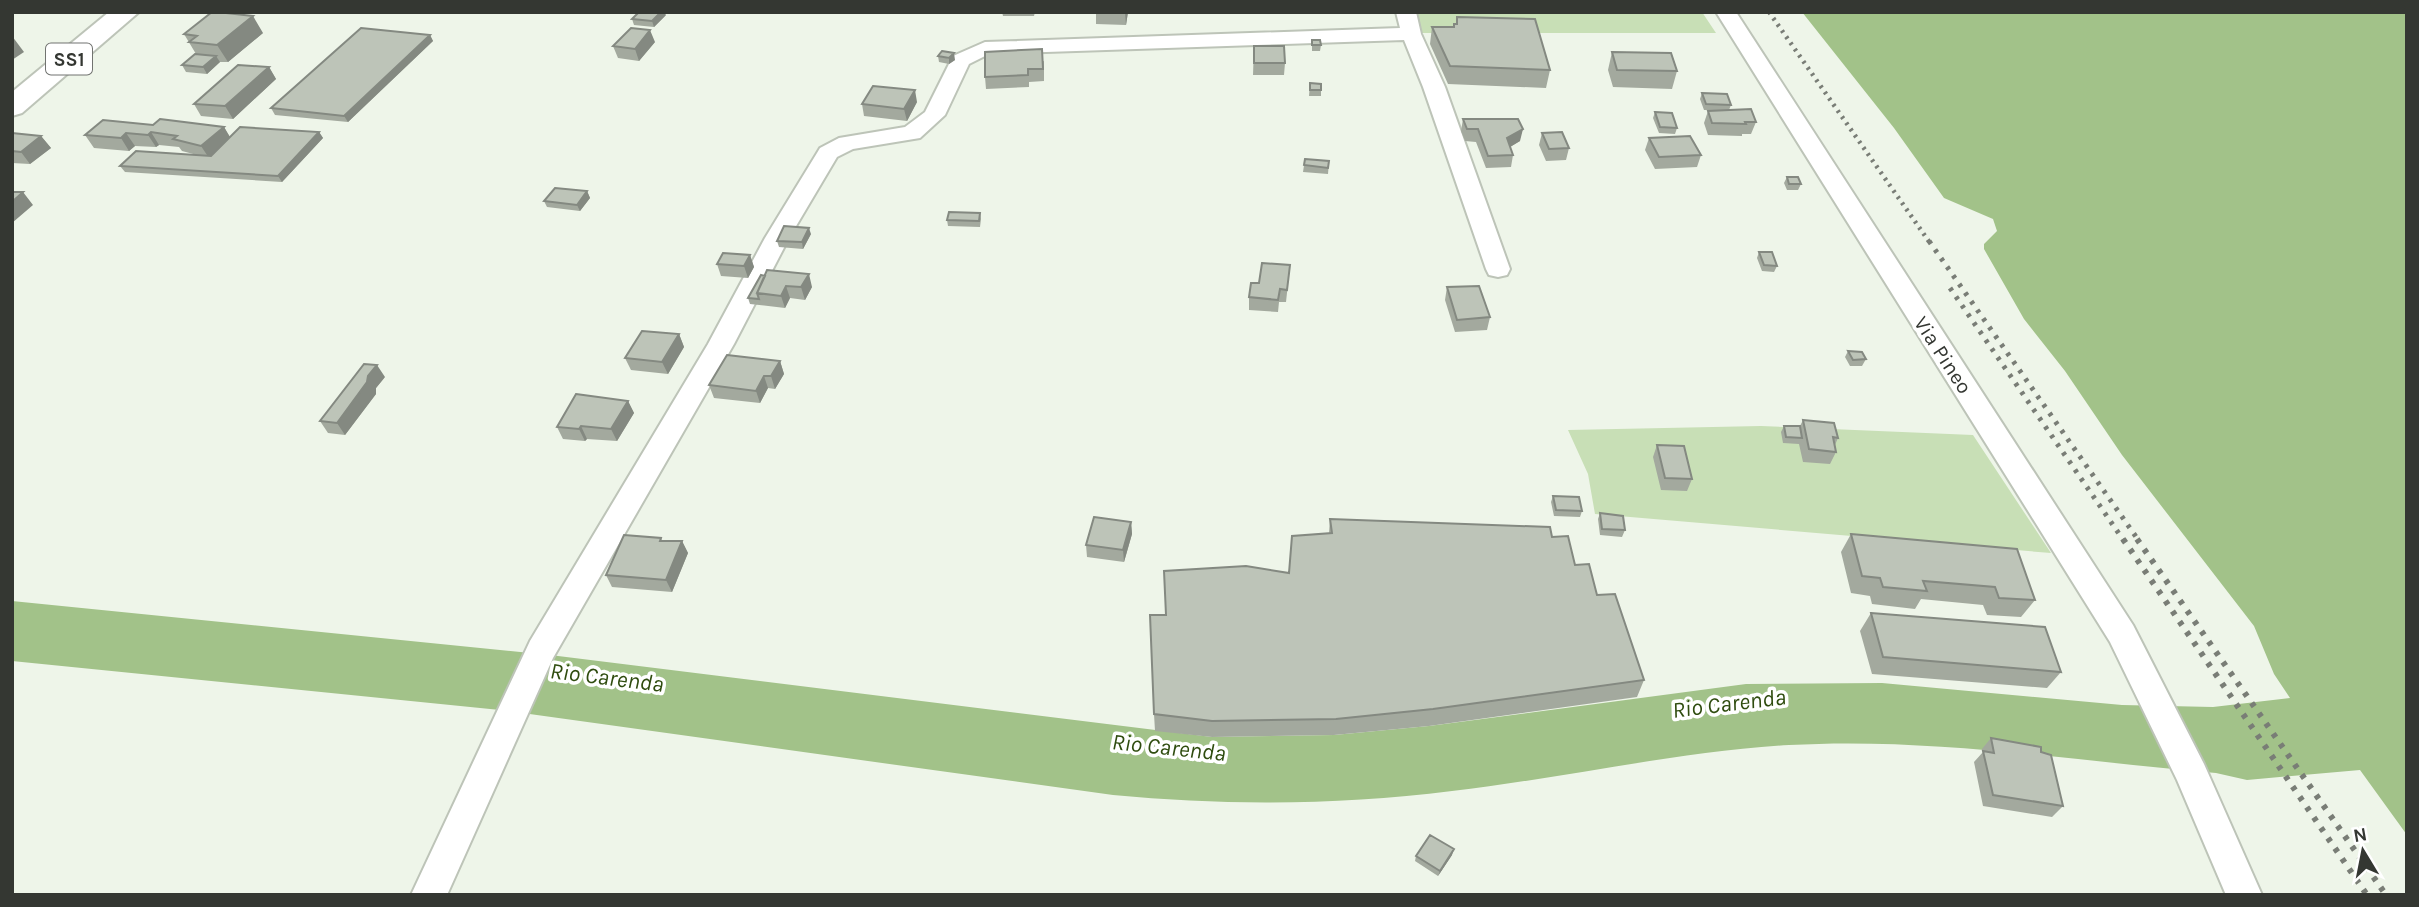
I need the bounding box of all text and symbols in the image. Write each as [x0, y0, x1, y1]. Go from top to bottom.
road number: SS1 [46, 44, 92, 74]
street label: Via Pineo [1909, 312, 1977, 398]
water label: Rio Carenda [549, 657, 665, 698]
water label: Rio Carenda [1671, 683, 1787, 724]
water label: Rio Carenda [1111, 728, 1227, 767]
north arrow [2328, 816, 2398, 886]
text: N [2352, 823, 2369, 847]

